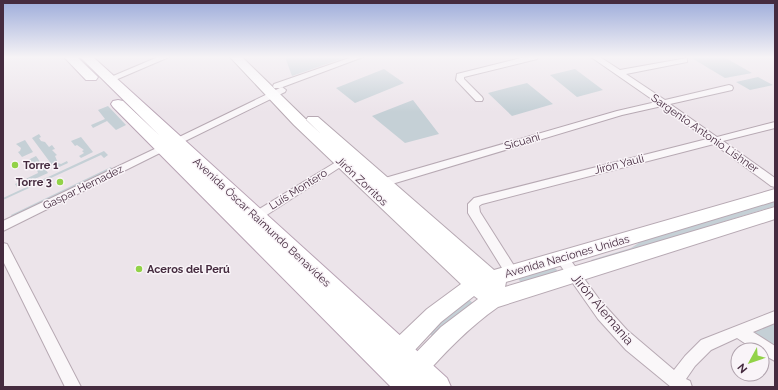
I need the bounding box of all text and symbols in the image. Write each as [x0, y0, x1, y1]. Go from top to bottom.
street label: Sargento Antonio Lishner [649, 91, 761, 176]
street label: Sicuani [503, 130, 541, 153]
street label: Jirón Yauli [593, 152, 645, 177]
street label: Avenida Óscar Raimundo Benavides [190, 154, 334, 290]
street label: Jirón Zorritos [333, 154, 390, 209]
place label: Torre 1 [23, 159, 59, 172]
marker: Torre 1 [10, 160, 20, 170]
street label: Gaspar Hernadez [41, 162, 126, 213]
street label: Luís Montero [267, 166, 330, 212]
place label: Torre 3 [16, 176, 52, 189]
marker: Torre 3 [55, 177, 65, 187]
street label: Avenida Naciones Unidas [503, 232, 631, 281]
place label: Aceros del Perú [147, 263, 230, 276]
marker: Aceros del Perú [134, 264, 144, 274]
street label: Jirón Alemania [569, 271, 637, 348]
north arrow [730, 342, 770, 382]
text: N [735, 361, 750, 376]

